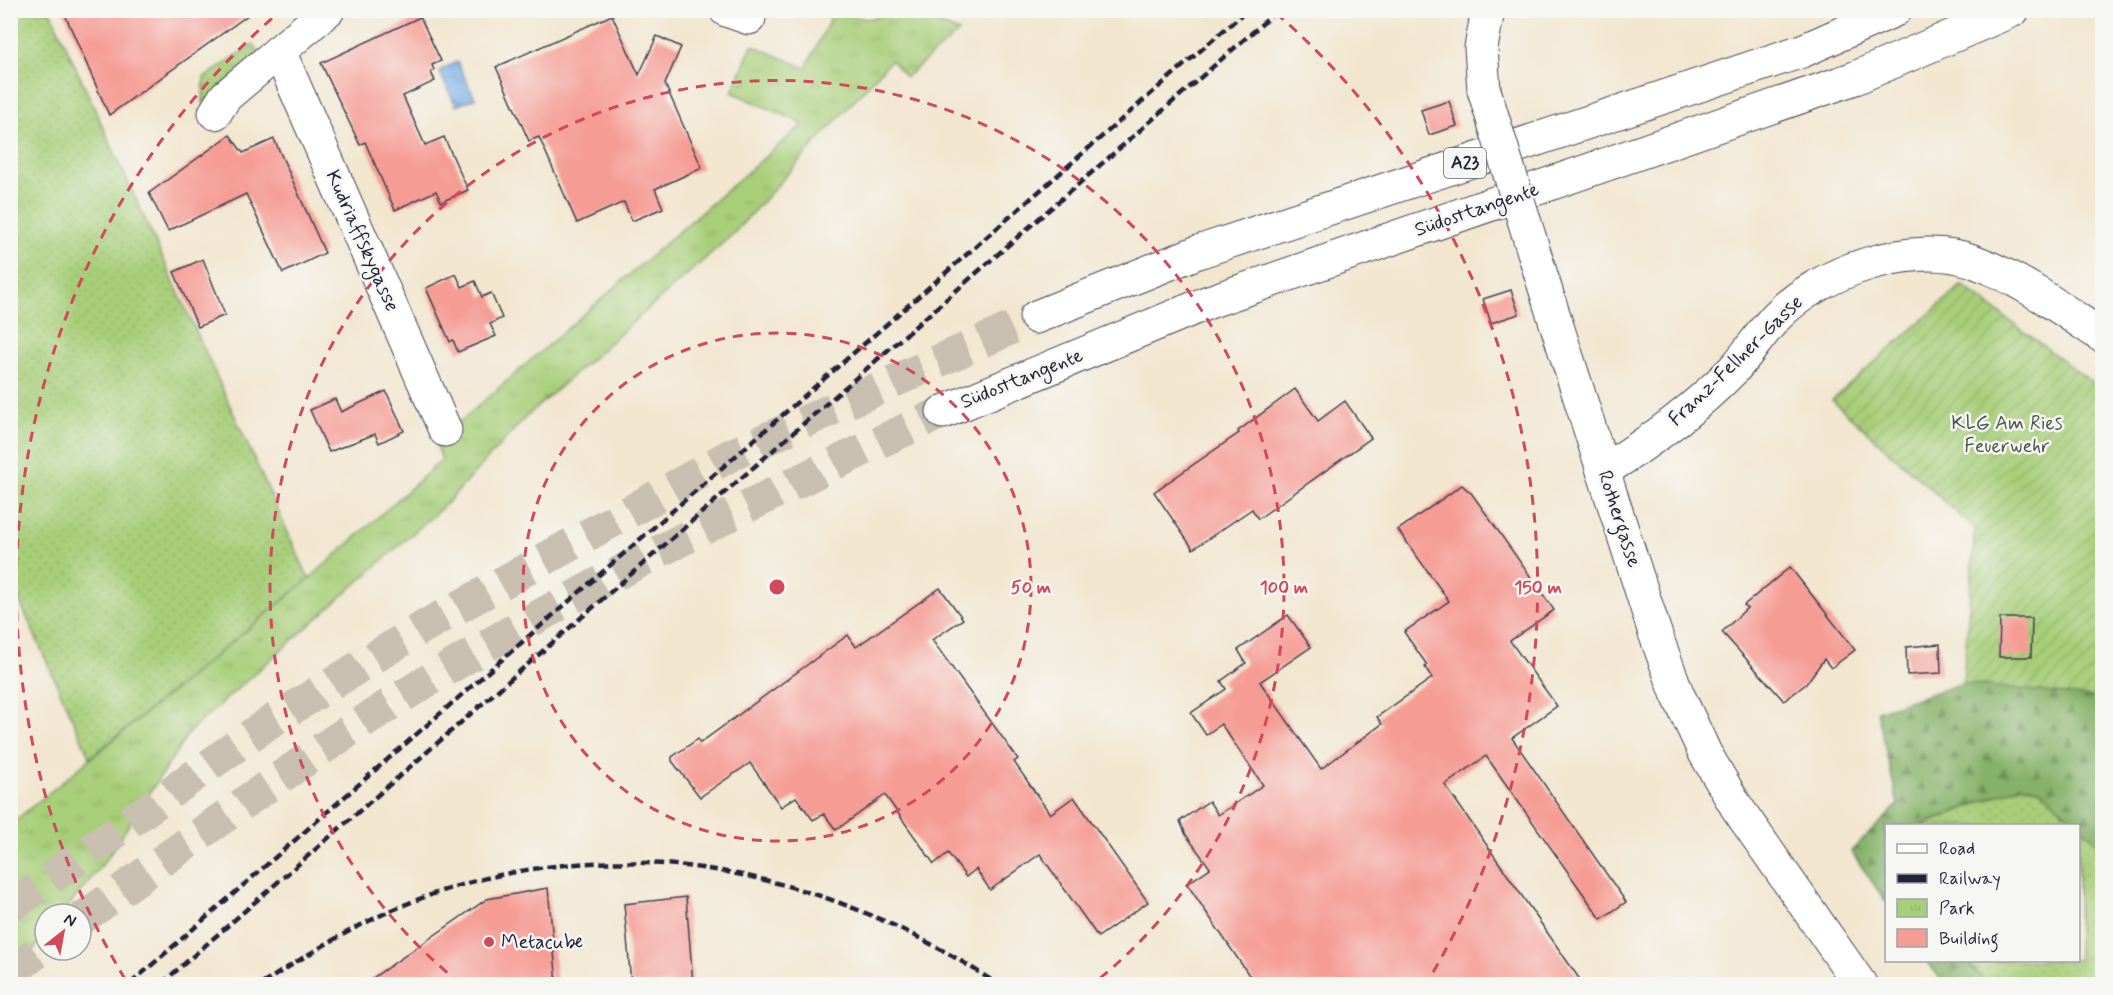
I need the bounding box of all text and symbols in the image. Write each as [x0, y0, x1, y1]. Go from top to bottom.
road number: A23 [1444, 148, 1486, 178]
street label: Kudriaffskygasse [318, 166, 405, 316]
street label: Südosttangente [1411, 176, 1543, 245]
street label: Franz-Fellner-Gasse [1663, 290, 1809, 432]
street label: Südosttangente [957, 342, 1088, 417]
park label: KLG Am Ries Feuerwehr [1951, 410, 2063, 460]
street label: Rothergasse [1589, 467, 1647, 572]
text: 50 m [1011, 576, 1051, 600]
text: 100 m [1260, 576, 1308, 600]
text: 150 m [1514, 576, 1562, 600]
centre of rings [767, 577, 787, 597]
legend [1885, 824, 2080, 962]
text: Road [1939, 837, 1975, 861]
text: Railway [1939, 867, 2001, 891]
text: Park [1939, 897, 1975, 921]
north arrow [33, 902, 93, 962]
text: N [60, 909, 80, 932]
text: Building [1939, 927, 1999, 953]
place label: Metacube [501, 929, 583, 956]
marker: Metacube [482, 935, 496, 949]

